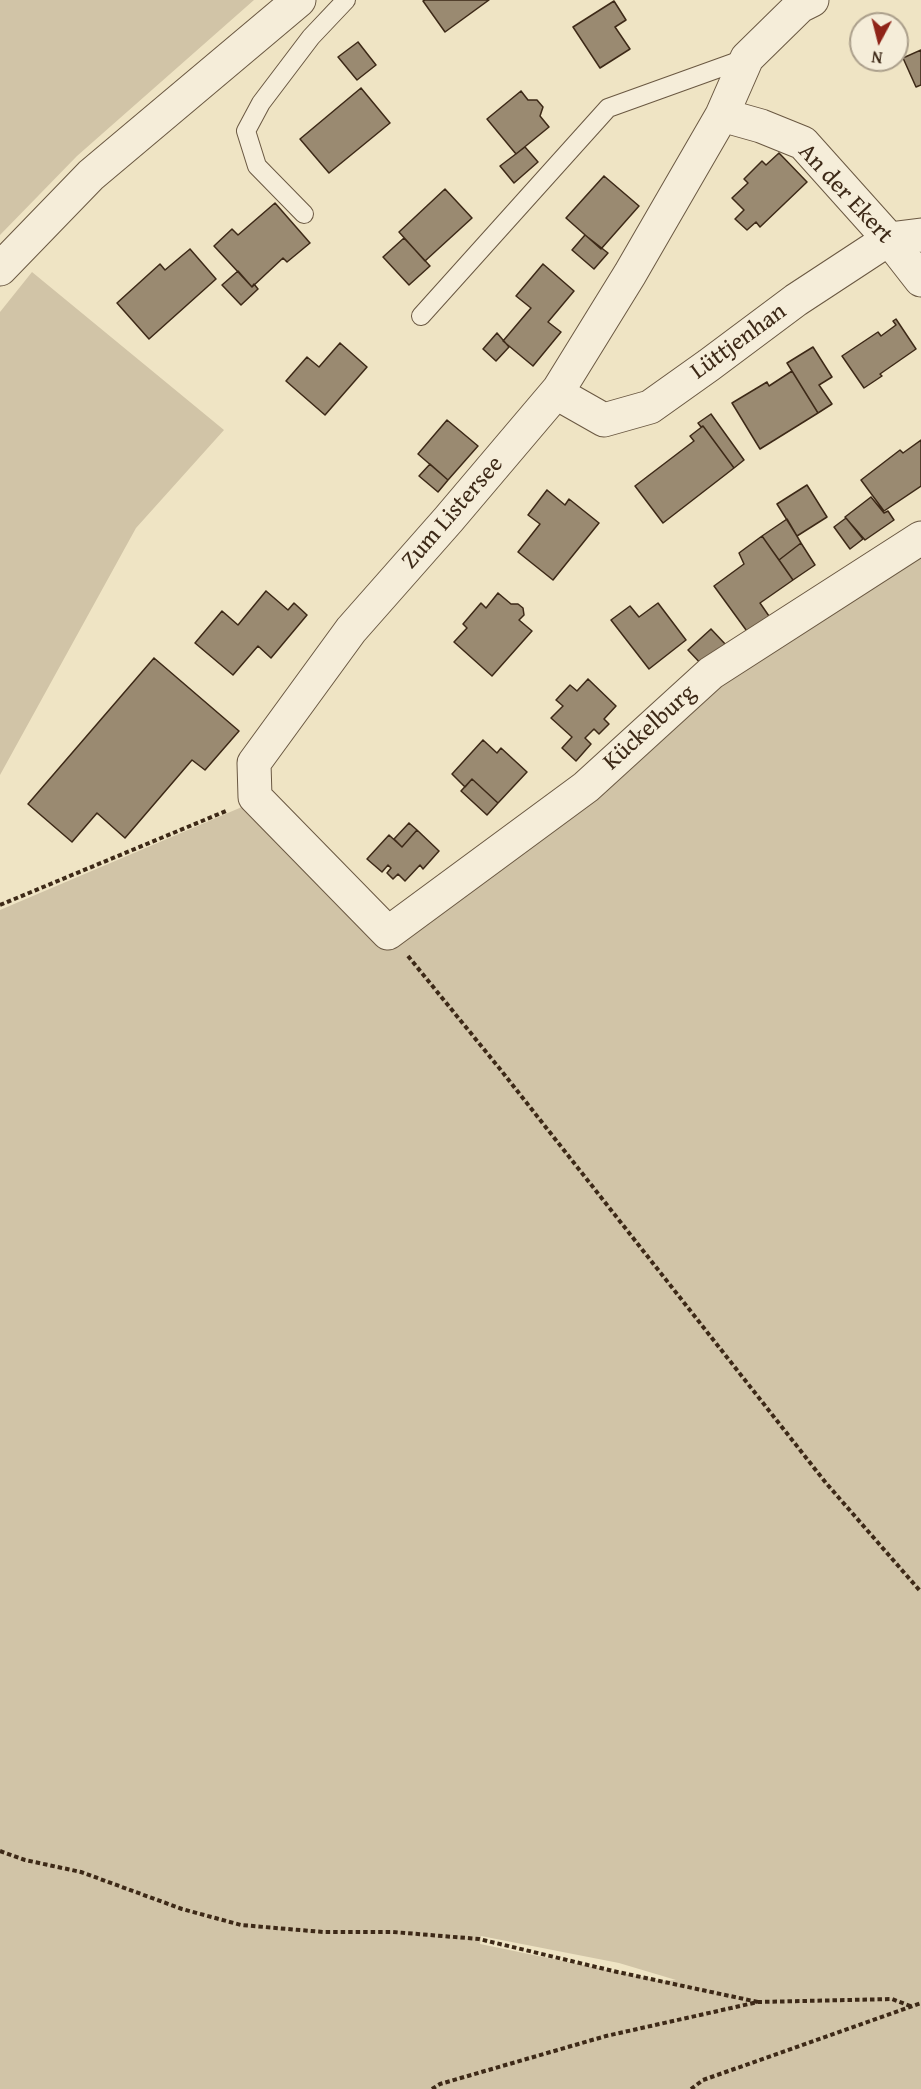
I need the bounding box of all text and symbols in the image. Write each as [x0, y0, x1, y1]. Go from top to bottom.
north arrow [849, 12, 909, 72]
text: N [870, 45, 884, 70]
street label: An der Ekert [791, 138, 899, 250]
street label: Lüttjenhan [686, 298, 792, 386]
street label: Zum Listersee [396, 451, 510, 575]
street label: Kückelburg [598, 679, 702, 777]

